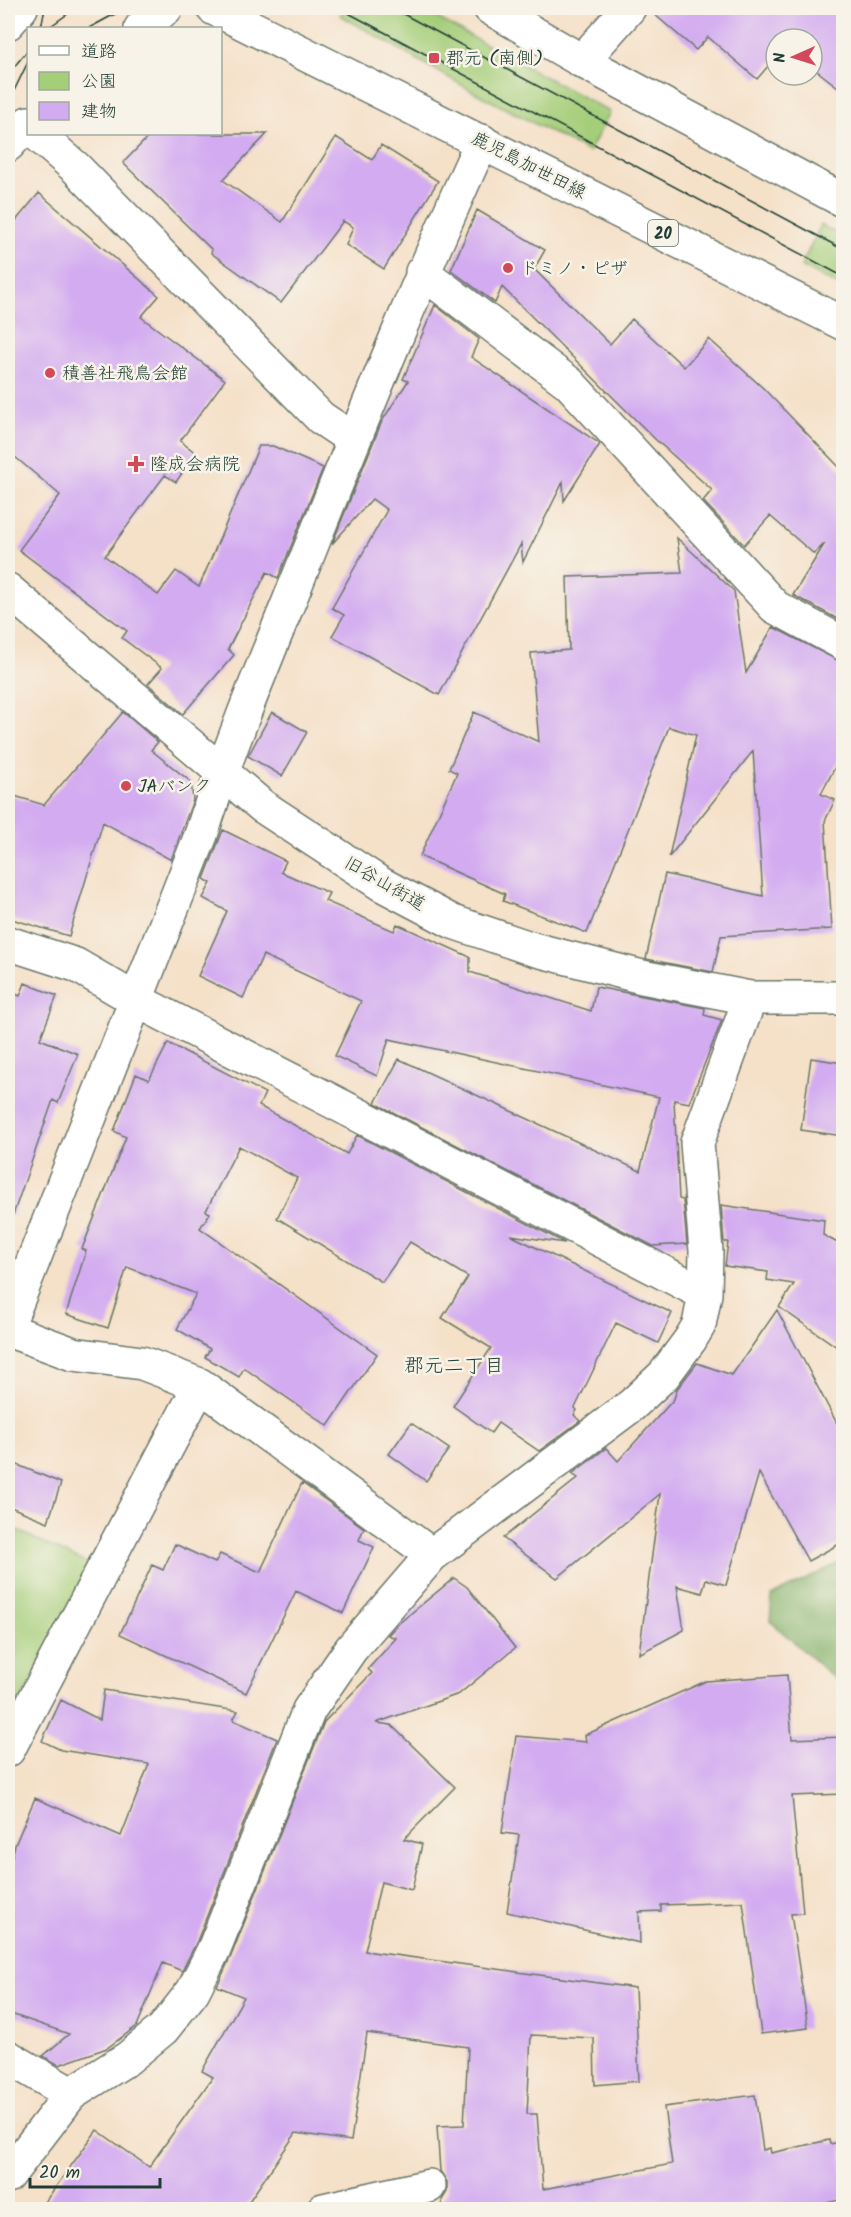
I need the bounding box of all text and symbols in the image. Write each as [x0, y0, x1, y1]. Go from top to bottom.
legend [27, 27, 222, 135]
north arrow [764, 27, 824, 87]
text: 道路 [81, 38, 117, 67]
place label: 郡元 (南側) [446, 45, 543, 74]
marker: 郡元 (南側) [427, 51, 441, 65]
text: N [768, 52, 793, 63]
text: 公園 [81, 68, 117, 97]
text: 建物 [81, 98, 117, 127]
street label: 鹿児島加世田線 [466, 125, 591, 208]
road number: 20 [648, 220, 678, 246]
place label: ドミノ・ピザ [520, 255, 628, 284]
marker: ドミノ・ピザ [501, 261, 515, 275]
place label: 積善社飛鳥会館 [62, 360, 188, 389]
marker: 積善社飛鳥会館 [43, 366, 57, 380]
place label: 隆成会病院 [150, 451, 240, 480]
marker: 隆成会病院 [127, 455, 145, 473]
place label: JAバンク [138, 773, 211, 802]
marker: JAバンク [119, 779, 133, 793]
street label: 旧谷山街道 [338, 849, 430, 919]
district label: 郡元二丁目 [404, 1351, 504, 1383]
scale bar [30, 2151, 160, 2189]
text: 20 m [39, 2159, 80, 2188]

